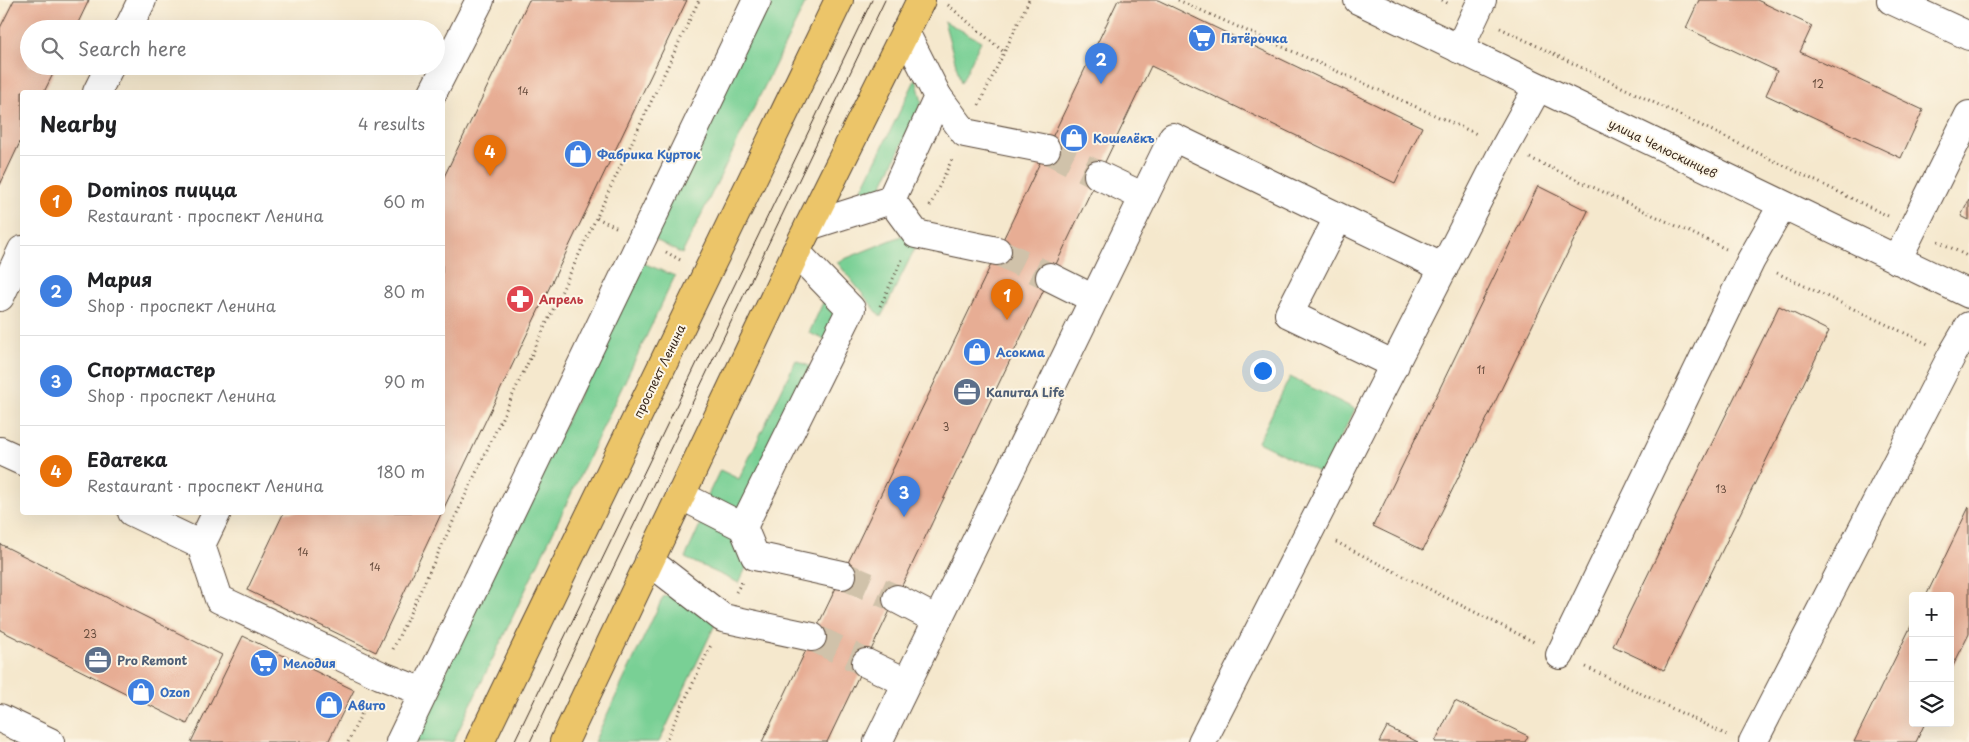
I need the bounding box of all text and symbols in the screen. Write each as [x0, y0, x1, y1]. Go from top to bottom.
search box [20, 20, 445, 75]
supermarket icon: Пятёрочка [1187, 23, 1217, 53]
place label: Пятёрочка [1221, 29, 1288, 47]
icon: search [38, 34, 66, 62]
text: Search here [78, 34, 187, 62]
pin: 2 [1085, 43, 1117, 84]
house number: 12 [1812, 76, 1824, 91]
house number: 14 [517, 83, 529, 98]
text: Nearby [40, 107, 117, 139]
text: 4 results [358, 111, 425, 135]
street label: улица Челюскинцев [1606, 114, 1720, 182]
shop icon: Кошелёкъ [1059, 123, 1089, 153]
place label: Кошелёкъ [1093, 129, 1155, 147]
pin: 4 [474, 135, 506, 176]
shop icon: Фабрика Курток [563, 139, 593, 169]
place label: Фабрика Курток [597, 145, 701, 163]
text: Dominos пицца [87, 175, 237, 203]
text: 1 [52, 189, 60, 213]
text: 60 m [383, 189, 425, 213]
text: Restaurant · проспект Ленина [87, 203, 324, 227]
text: Мария [87, 265, 152, 293]
text: 2 [50, 279, 62, 303]
text: 80 m [383, 279, 425, 303]
pin: 1 [991, 279, 1023, 320]
pharmacy icon: Апрель [505, 284, 535, 314]
place label: Апрель [538, 290, 584, 308]
text: Shop · проспект Ленина [87, 293, 276, 317]
street label: проспект Ленина [629, 321, 690, 421]
shop icon: Асокма [962, 337, 992, 367]
place label: Асокма [996, 343, 1046, 361]
text: Спортмастер [87, 355, 215, 383]
your location [1250, 358, 1276, 384]
house number: 11 [1477, 362, 1485, 377]
text: 3 [51, 369, 61, 393]
text: 90 m [384, 369, 425, 393]
office icon: Капитал Life [952, 377, 982, 407]
text: Shop · проспект Ленина [87, 383, 276, 407]
place label: Капитал Life [986, 383, 1065, 401]
house number: 3 [943, 419, 949, 434]
text: Едатека [87, 445, 168, 473]
text: 4 [51, 459, 61, 483]
text: 180 m [377, 459, 425, 483]
text: Restaurant · проспект Ленина [87, 473, 324, 497]
pin: 3 [888, 476, 920, 517]
house number: 13 [1715, 481, 1727, 496]
house number: 14 [297, 544, 309, 559]
house number: 14 [369, 559, 381, 574]
map controls [1909, 592, 1954, 727]
button: + [1909, 592, 1954, 637]
house number: 23 [83, 626, 97, 641]
button: − [1909, 637, 1954, 682]
office icon: Pro Remont [83, 645, 113, 675]
supermarket icon: Мелодия [249, 648, 279, 678]
place label: Pro Remont [117, 651, 188, 669]
place label: Мелодия [283, 654, 336, 672]
shop icon: Ozon [126, 677, 156, 707]
button: layers [1909, 682, 1954, 727]
place label: Ozon [160, 683, 190, 701]
shop icon: Авито [314, 690, 344, 720]
place label: Авито [348, 696, 386, 714]

